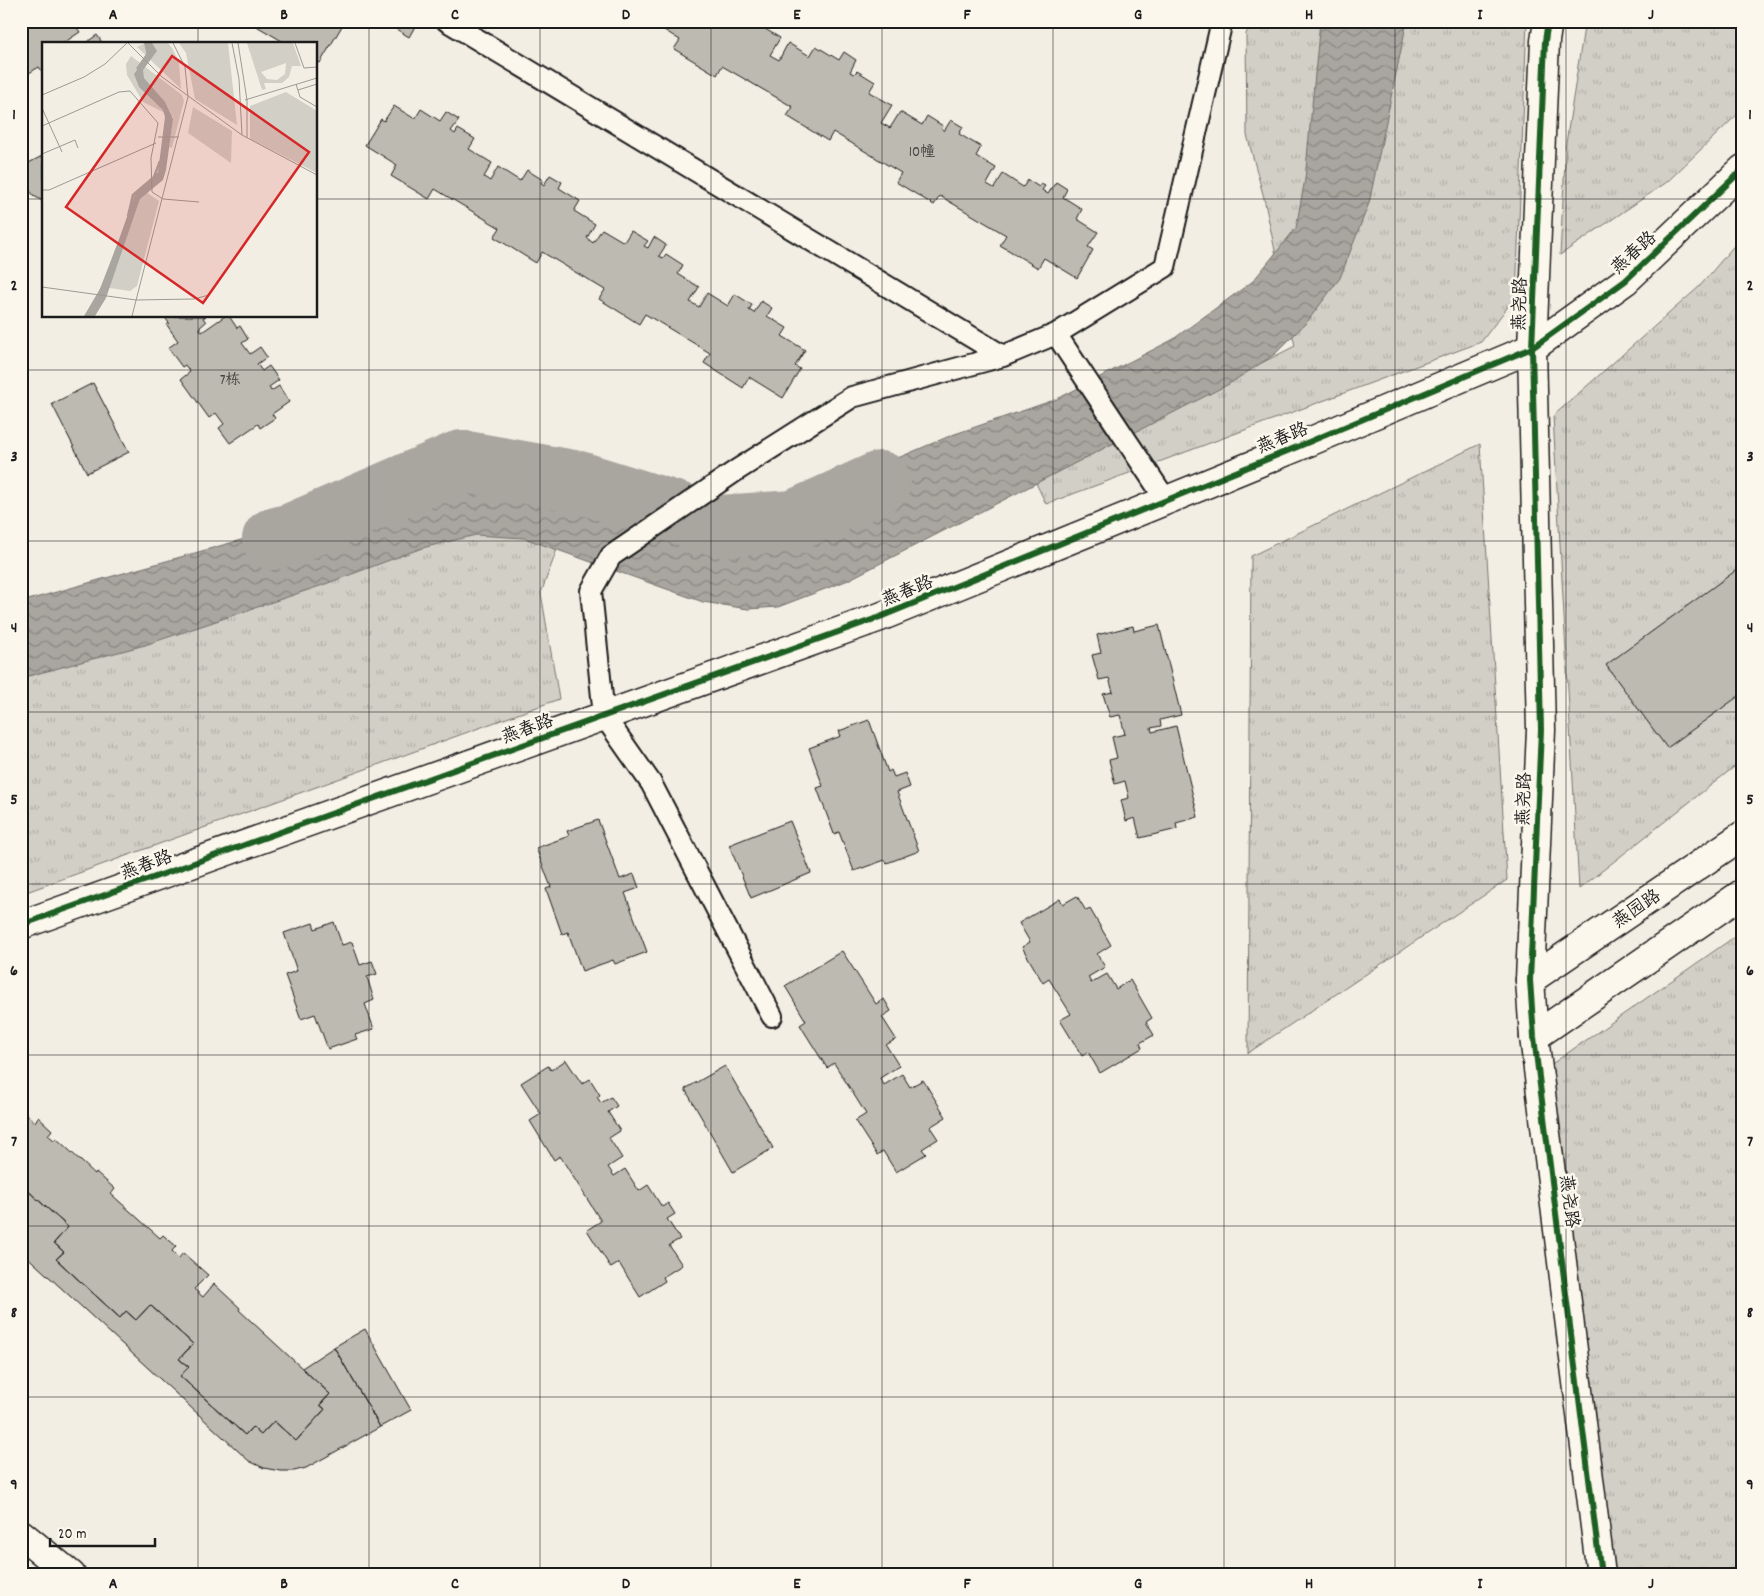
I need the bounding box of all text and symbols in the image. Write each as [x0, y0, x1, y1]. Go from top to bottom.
text: A [109, 4, 118, 27]
text: B [280, 4, 288, 27]
text: C [451, 4, 459, 27]
text: D [622, 4, 631, 27]
text: E [793, 4, 801, 27]
text: F [963, 4, 971, 27]
text: G [1134, 4, 1142, 27]
text: H [1305, 4, 1313, 27]
text: I [1478, 4, 1484, 27]
text: J [1648, 4, 1654, 27]
inset map [42, 42, 318, 318]
text: 1 [12, 104, 16, 127]
text: 1 [1748, 104, 1752, 127]
house number: 10幢 [909, 142, 935, 164]
street label: 燕春路 [1606, 227, 1663, 281]
text: 2 [11, 275, 18, 298]
text: 2 [1747, 275, 1754, 298]
street label: 燕尧路 [1508, 277, 1535, 332]
house number: 7栋 [220, 370, 240, 392]
street label: 燕春路 [1253, 418, 1313, 461]
text: 3 [10, 446, 18, 469]
text: 3 [1746, 446, 1754, 469]
street label: 燕春路 [878, 571, 938, 614]
text: 4 [11, 617, 17, 640]
text: 4 [1747, 617, 1753, 640]
street label: 燕春路 [498, 709, 558, 751]
street label: 燕尧路 [1512, 772, 1539, 827]
text: 5 [10, 789, 18, 812]
text: 5 [1746, 789, 1754, 812]
street label: 燕春路 [117, 845, 177, 887]
street label: 燕园路 [1608, 885, 1667, 936]
text: 6 [10, 960, 18, 983]
text: 6 [1746, 960, 1754, 983]
text: 7 [11, 1131, 17, 1154]
text: 7 [1747, 1131, 1753, 1154]
street label: 燕尧路 [1552, 1173, 1583, 1230]
text: 8 [11, 1302, 18, 1325]
text: 8 [1747, 1302, 1754, 1325]
text: 9 [10, 1474, 18, 1497]
text: 9 [1746, 1474, 1754, 1497]
scale bar [50, 1516, 155, 1548]
text: 20 m [58, 1524, 86, 1546]
text: A [109, 1573, 118, 1596]
text: B [280, 1573, 288, 1596]
text: C [451, 1573, 459, 1596]
text: D [622, 1573, 631, 1596]
text: E [793, 1573, 801, 1596]
text: F [963, 1573, 971, 1596]
text: G [1134, 1573, 1142, 1596]
text: H [1305, 1573, 1313, 1596]
text: I [1478, 1573, 1484, 1596]
text: J [1648, 1573, 1654, 1596]

